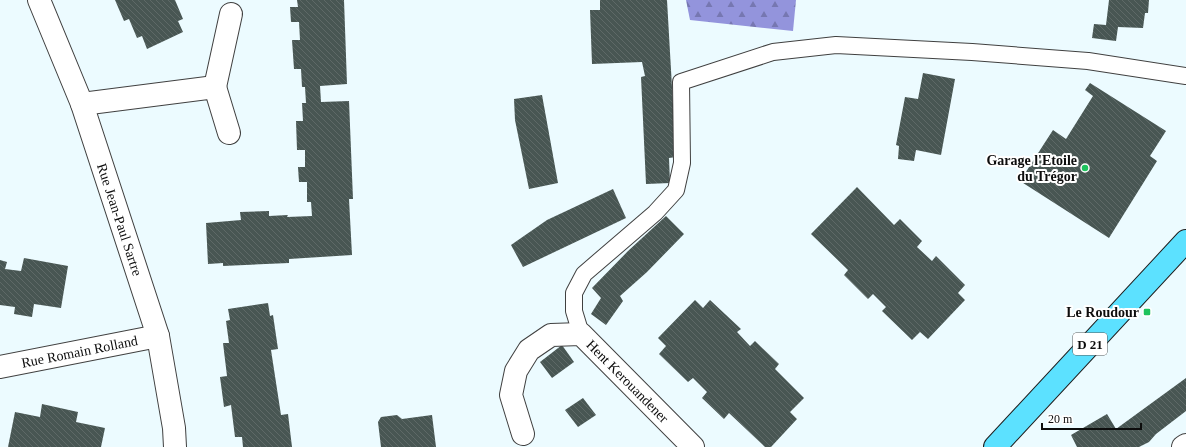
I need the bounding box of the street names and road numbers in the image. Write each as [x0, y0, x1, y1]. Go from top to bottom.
street label: Rue Jean-Paul Sartre [94, 161, 145, 278]
street label: Rue Romain Rolland [20, 333, 139, 370]
road number: D 21 [1073, 333, 1107, 355]
street label: Hent Kerouandener [584, 337, 672, 426]

